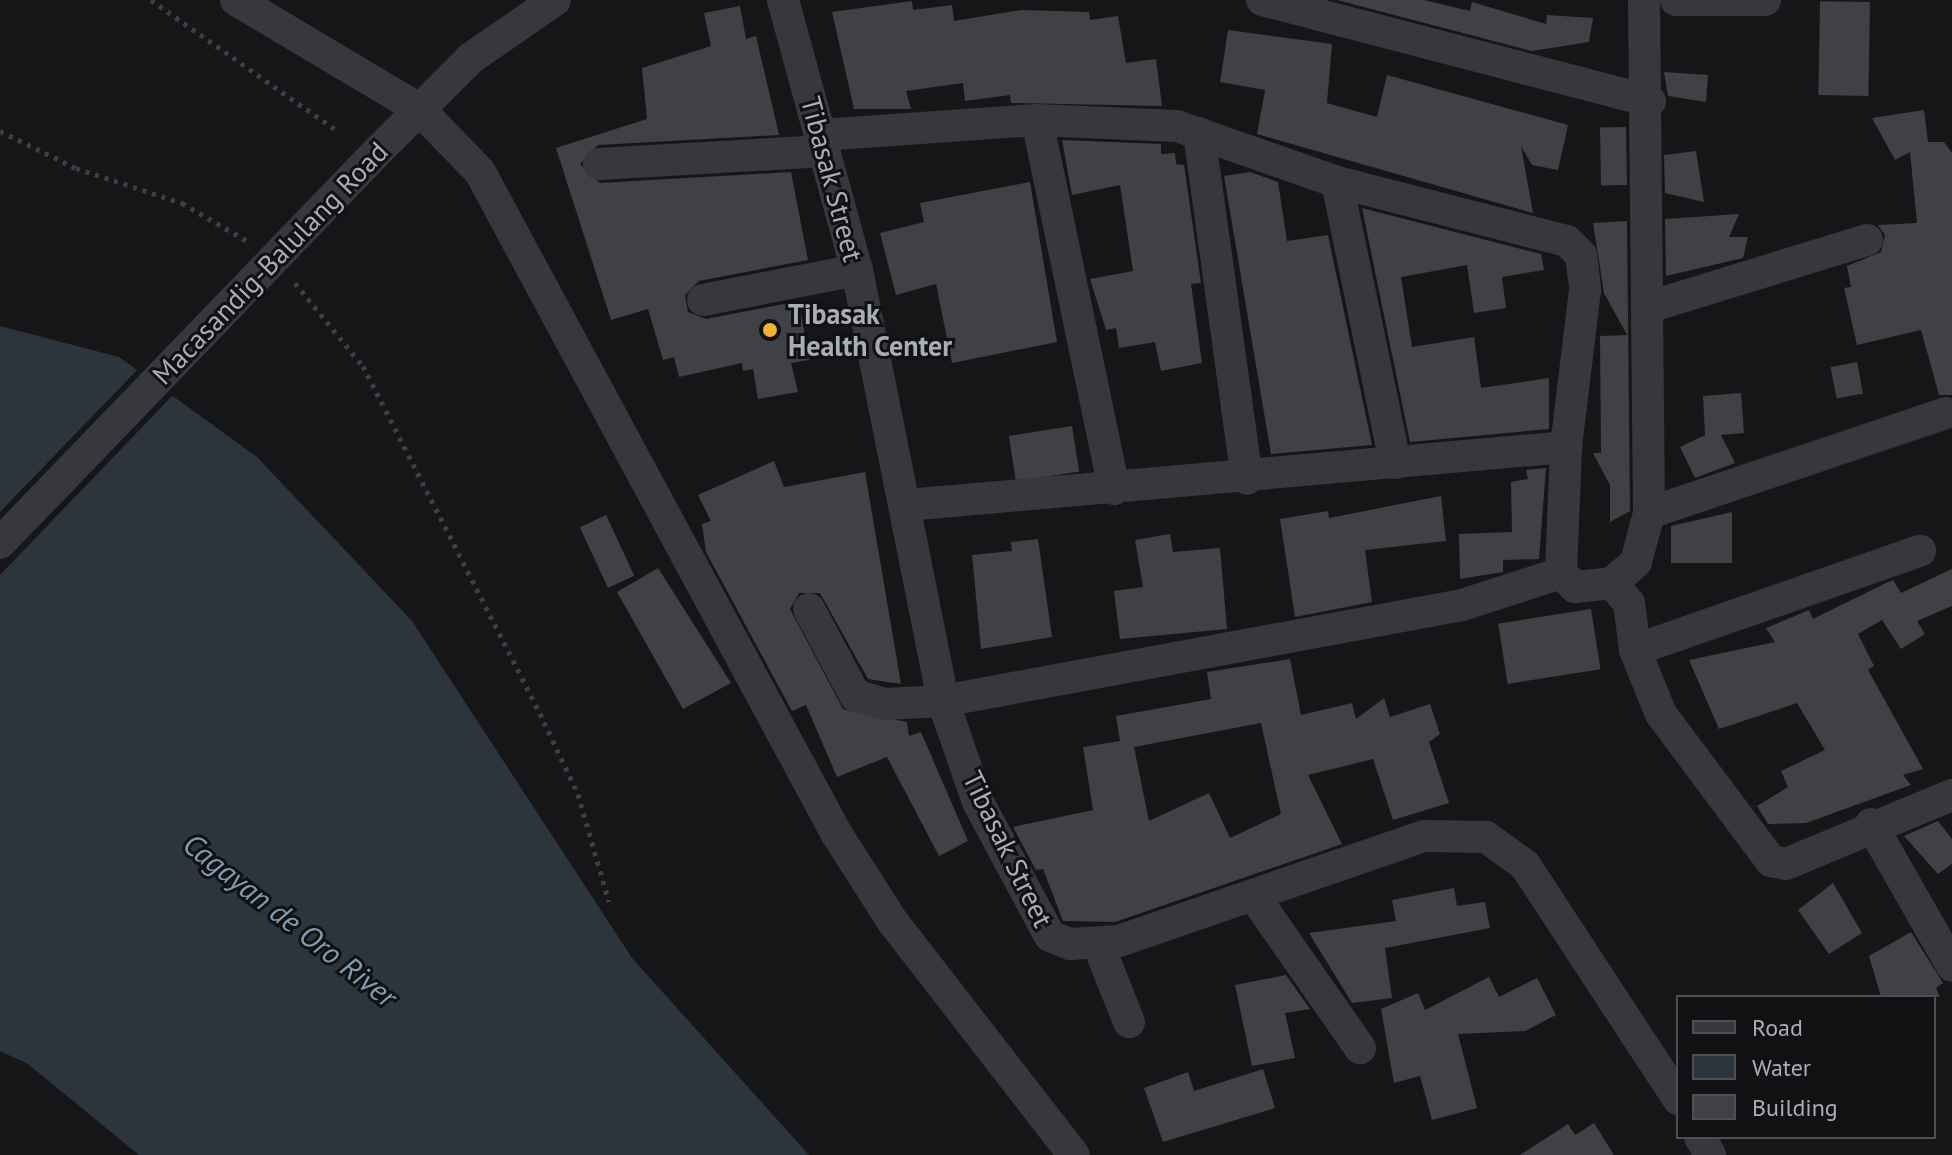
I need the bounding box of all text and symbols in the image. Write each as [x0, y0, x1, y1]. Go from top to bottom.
street label: Tibasak Street [794, 92, 870, 266]
street label: Macasandig-Balulang Road [145, 135, 395, 391]
place label: Tibasak Health Center [788, 297, 952, 363]
marker: Tibasak Health Center [759, 319, 781, 341]
street label: Tibasak Street [956, 765, 1060, 933]
water label: Cagayan de Oro River [176, 826, 404, 1014]
legend [1676, 995, 1936, 1139]
text: Road [1752, 1012, 1803, 1043]
text: Water [1752, 1052, 1811, 1083]
text: Building [1752, 1092, 1838, 1123]

